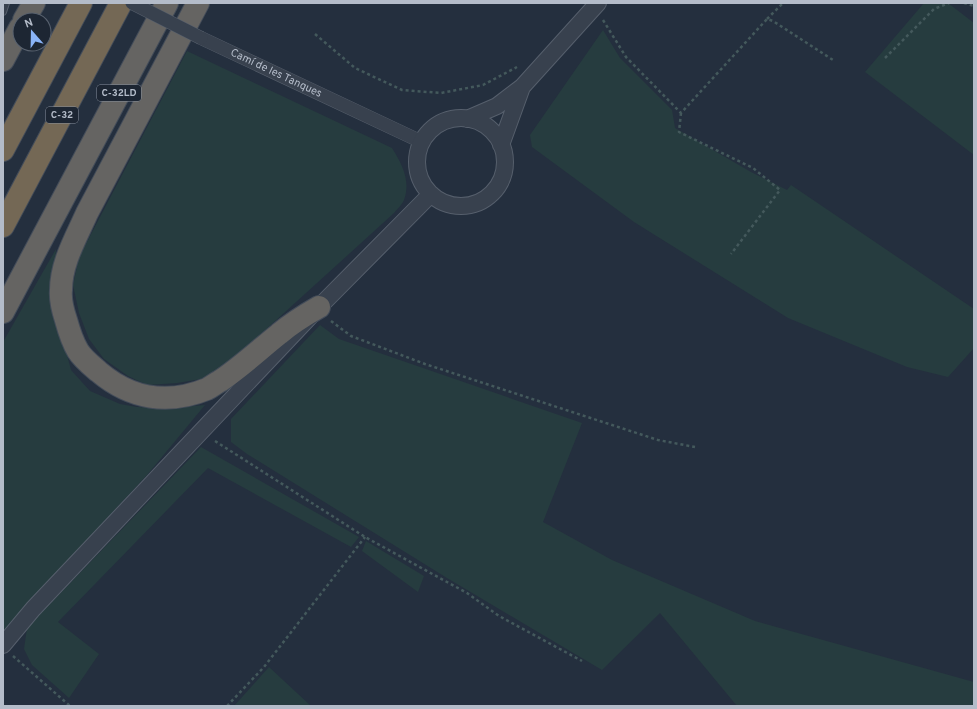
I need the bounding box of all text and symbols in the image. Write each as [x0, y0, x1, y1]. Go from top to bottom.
north arrow [12, 12, 52, 52]
text: N [23, 16, 35, 31]
street label: Camí de les Tanques [228, 46, 324, 101]
road number: C-32LD [97, 85, 141, 101]
road number: C-32 [46, 107, 78, 123]

